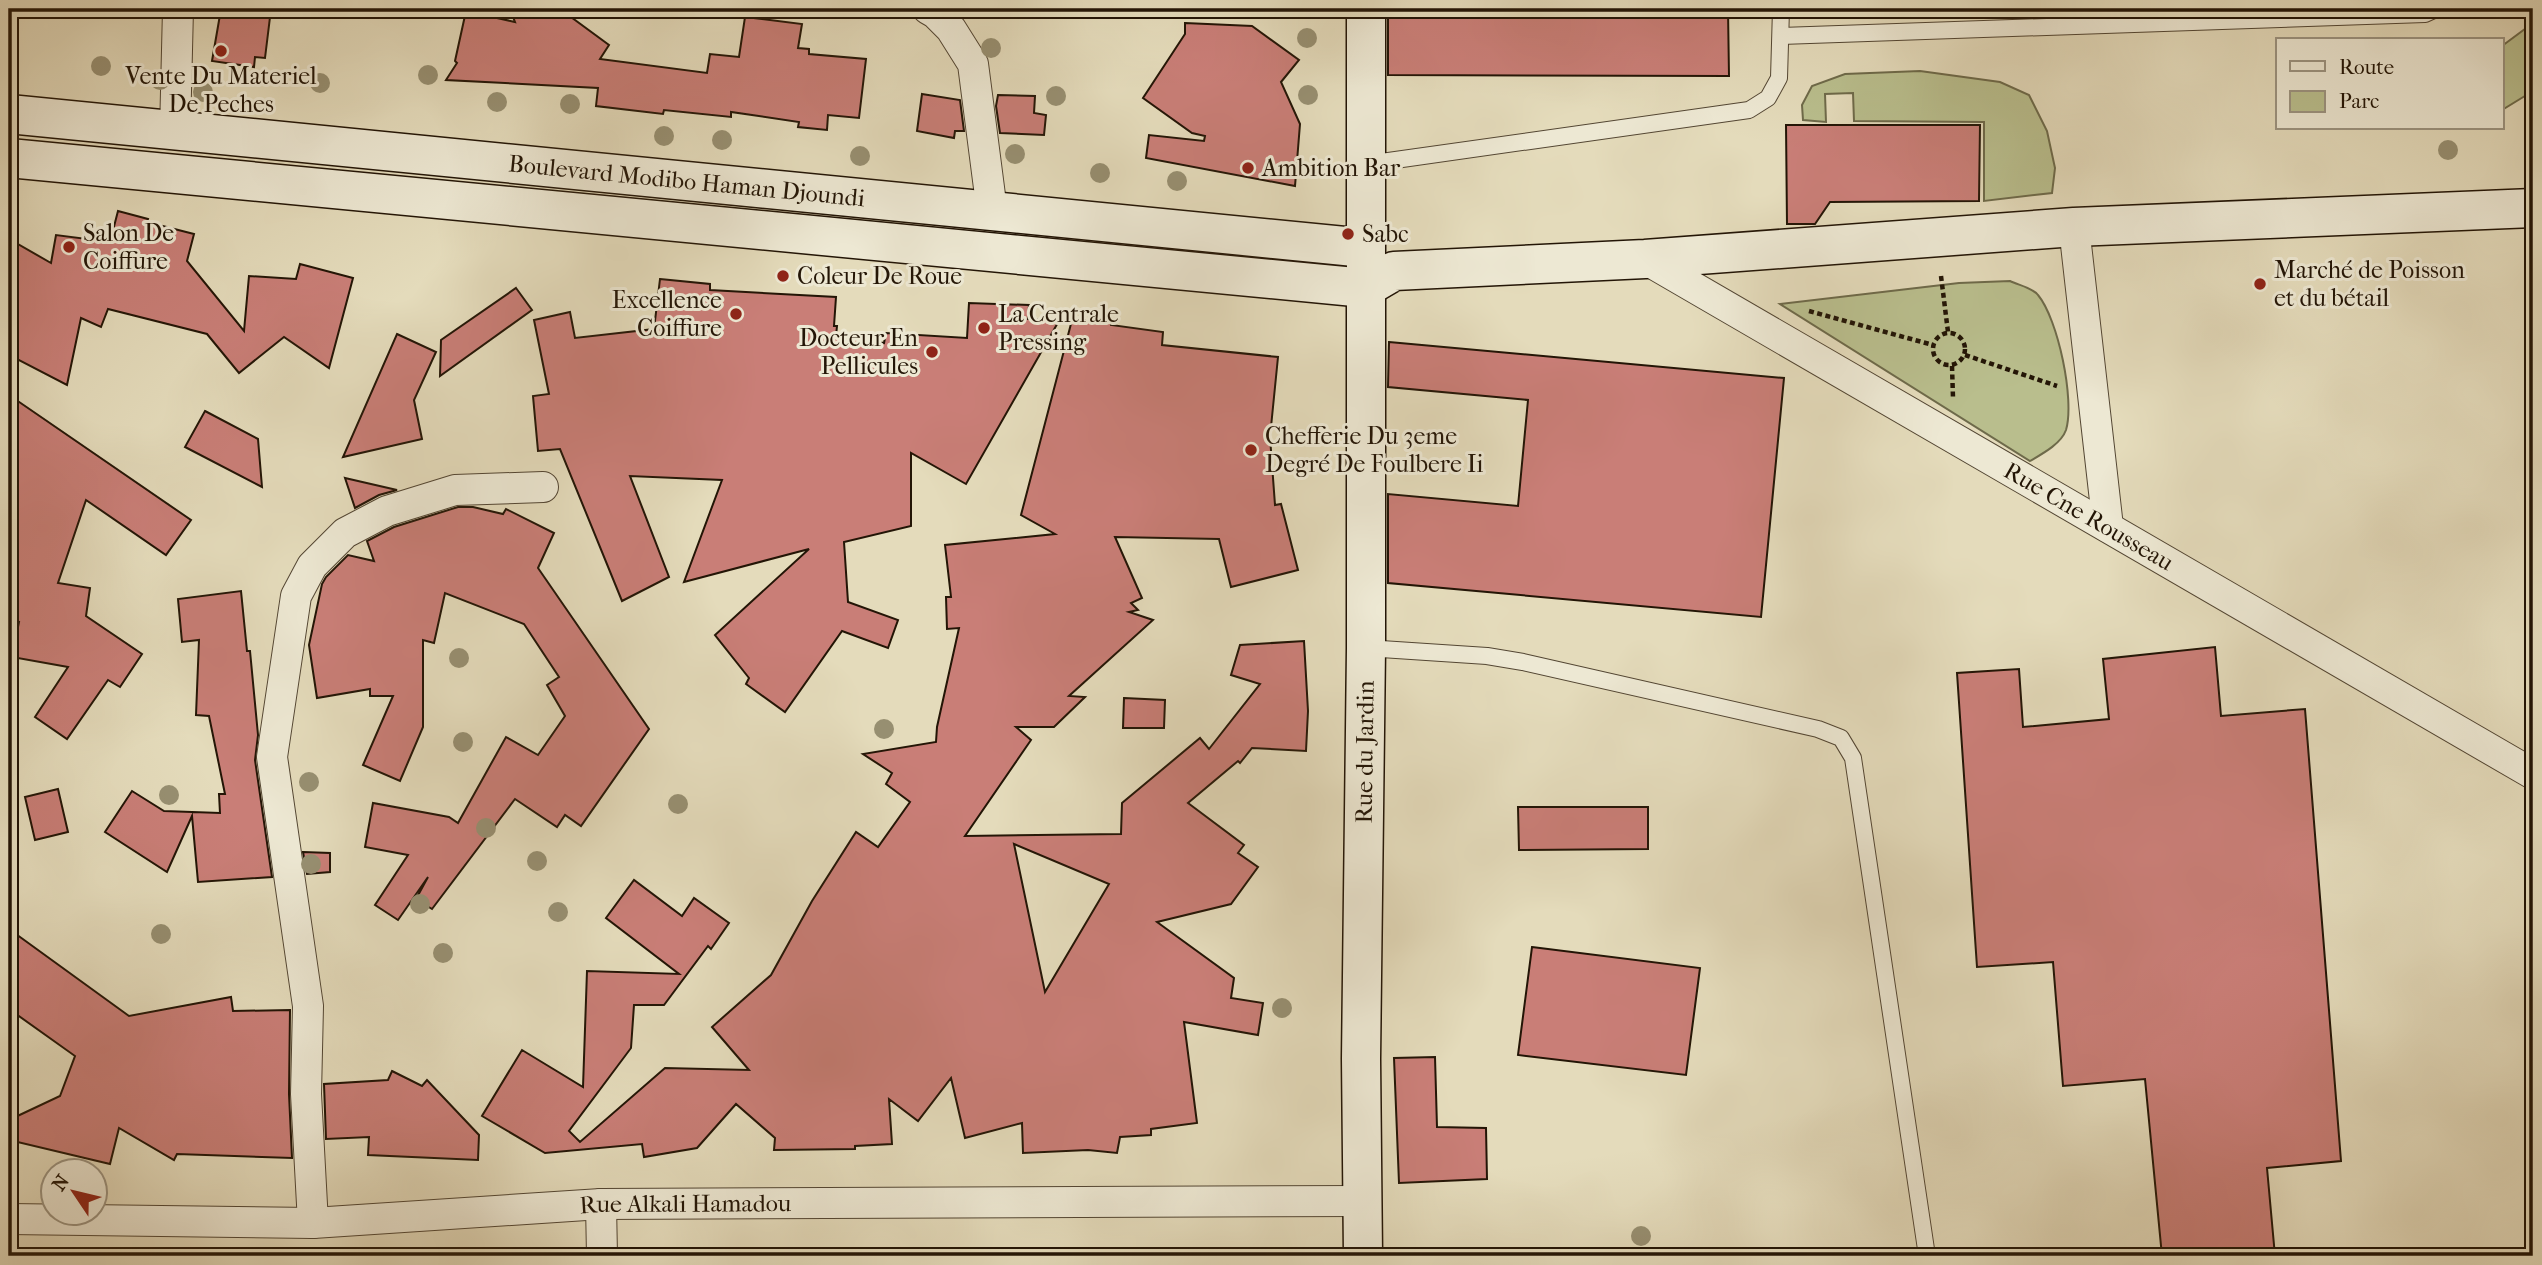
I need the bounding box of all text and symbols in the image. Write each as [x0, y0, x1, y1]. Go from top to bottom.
legend [2276, 38, 2504, 130]
marker: Vente Du Materiel De Peches [213, 43, 229, 59]
text: Route [2339, 55, 2394, 79]
place label: Vente Du Materiel De Peches [124, 62, 317, 118]
text: Parc [2339, 89, 2379, 113]
street label: Boulevard Modibo Haman Djoundi [507, 149, 866, 213]
place label: Ambition Bar [1261, 154, 1401, 182]
marker: Ambition Bar [1240, 160, 1256, 176]
place label: Salon De Coiffure [83, 219, 174, 275]
place label: Sabc [1362, 220, 1409, 248]
marker: Sabc [1340, 226, 1356, 242]
marker: Salon De Coiffure [61, 239, 77, 255]
place label: Marché de Poisson et du bétail [2274, 256, 2465, 312]
place label: Coleur De Roue [797, 262, 962, 290]
marker: Coleur De Roue [775, 268, 791, 284]
marker: Marché de Poisson et du bétail [2252, 276, 2268, 292]
place label: Excellence Coiffure [612, 286, 722, 342]
place label: La Centrale Pressing [998, 300, 1119, 356]
marker: Excellence Coiffure [728, 306, 744, 322]
marker: La Centrale Pressing [976, 320, 992, 336]
place label: Docteur En Pellicules [799, 324, 918, 380]
marker: Docteur En Pellicules [924, 344, 940, 360]
place label: Chefferie Du 3eme Degré De Foulbere Ii [1265, 422, 1483, 478]
marker: Chefferie Du 3eme Degré De Foulbere Ii [1243, 442, 1259, 458]
street label: Rue Cne Rousseau [1999, 456, 2179, 577]
street label: Rue du Jardin [1350, 680, 1380, 824]
north arrow [38, 1156, 108, 1226]
text: N [48, 1170, 74, 1195]
street label: Rue Alkali Hamadou [579, 1189, 792, 1219]

